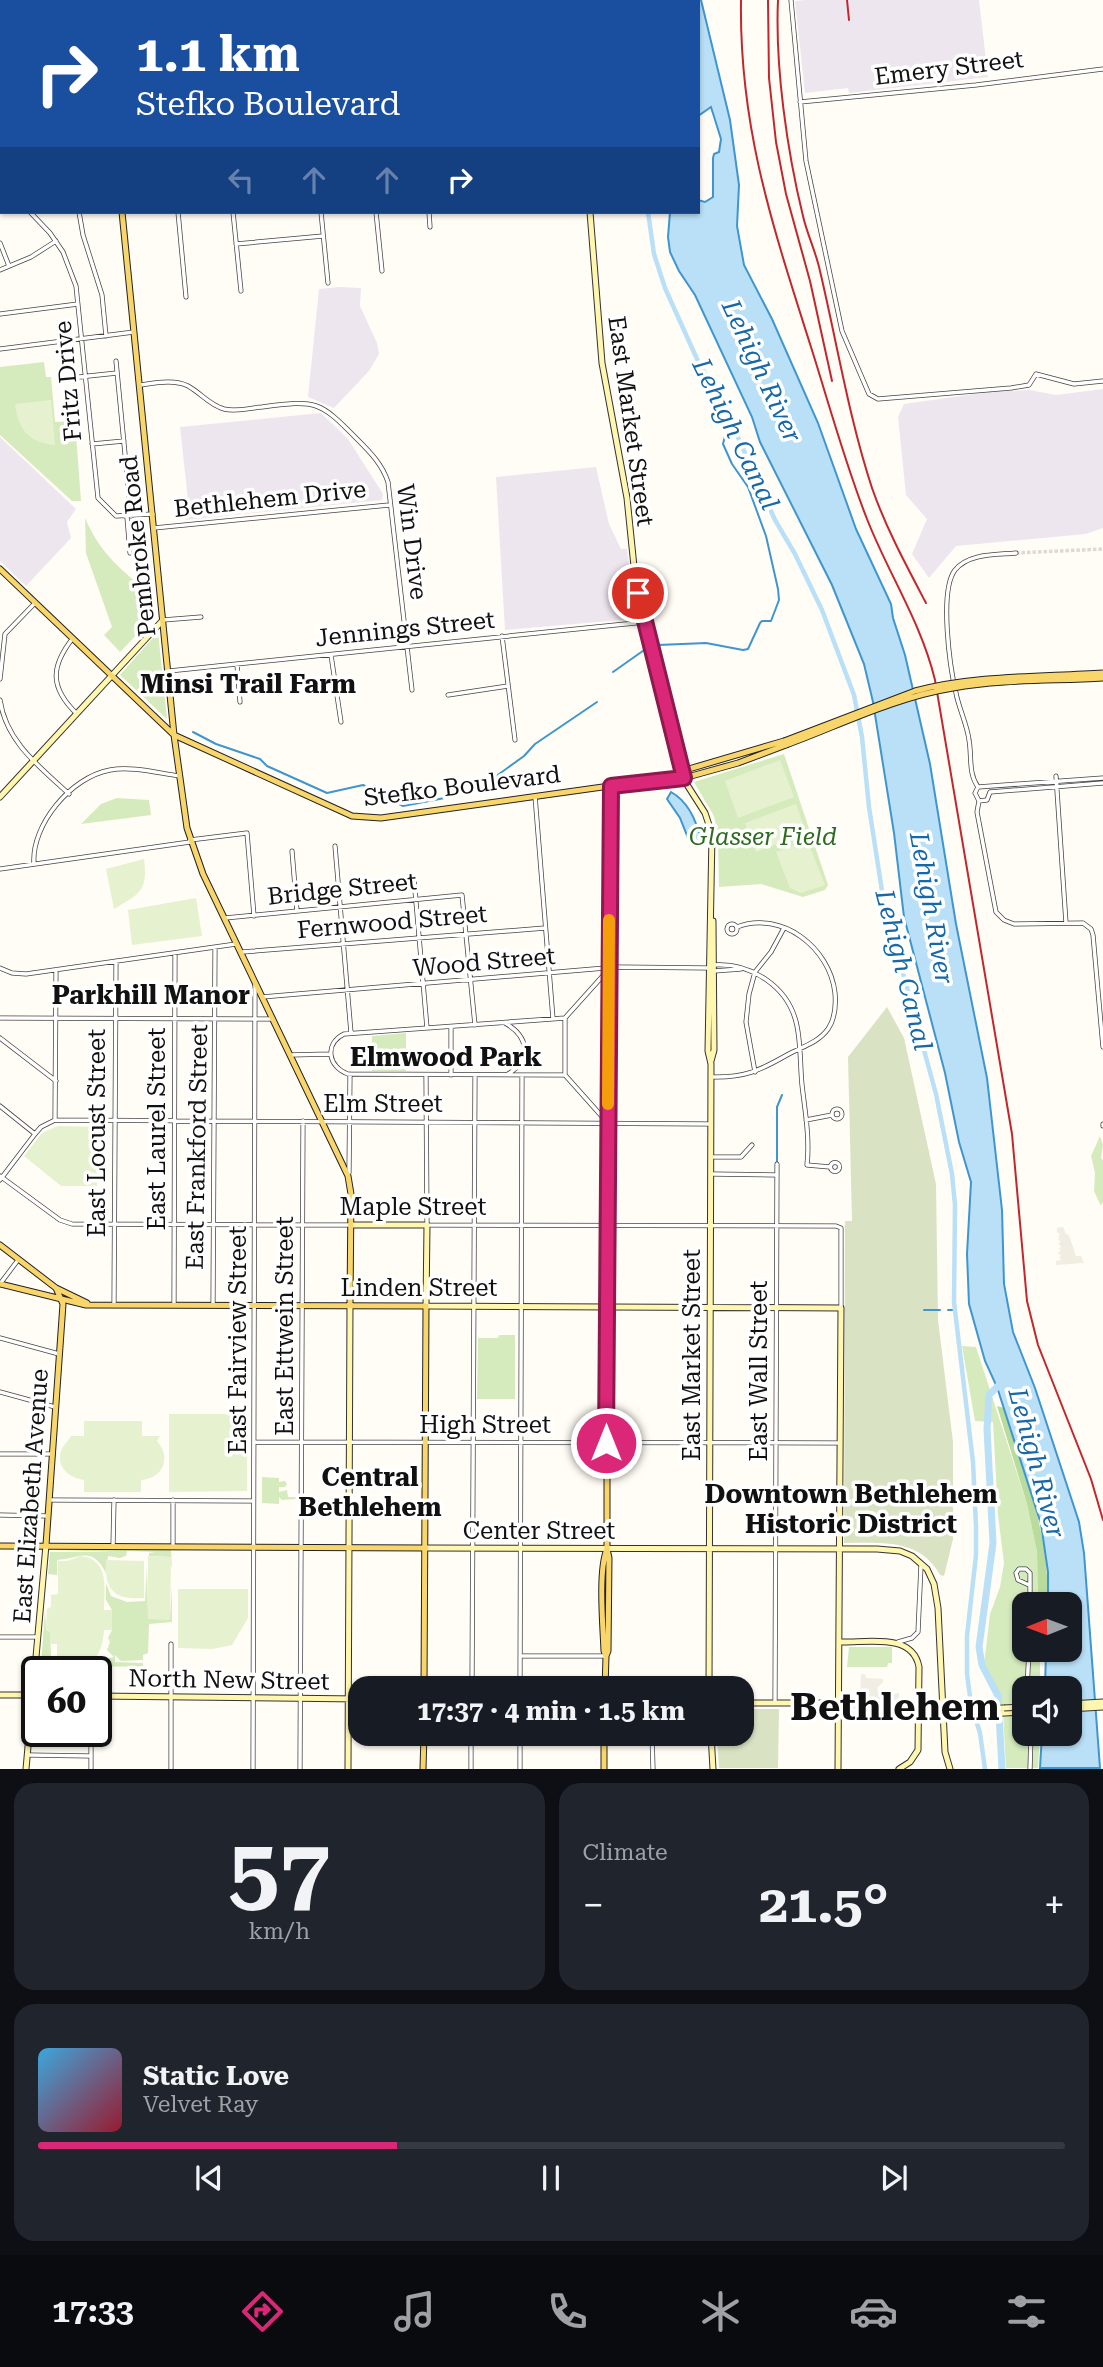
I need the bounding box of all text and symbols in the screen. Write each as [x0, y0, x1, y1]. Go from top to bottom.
text: 1.1 km [136, 26, 300, 83]
icon: right [21, 28, 112, 119]
street label: Emery Street [873, 45, 1025, 91]
text: Stefko Boulevard [136, 85, 400, 123]
icon: left [222, 161, 260, 199]
icon: ahead [295, 161, 333, 199]
icon: ahead [368, 161, 406, 199]
icon: right [441, 161, 479, 199]
water label: Lehigh River [715, 294, 808, 447]
street label: East Market Street [602, 314, 660, 528]
street label: Fritz Drive [49, 320, 87, 442]
water label: Lehigh Canal [686, 353, 786, 515]
street label: Pembroke Road [115, 454, 161, 638]
street label: Bethlehem Drive [173, 475, 367, 523]
street label: Win Drive [391, 483, 433, 601]
pin [608, 563, 668, 623]
icon: arrive [619, 574, 657, 612]
street label: Jennings Street [314, 606, 496, 652]
district label: Minsi Trail Farm [140, 669, 356, 699]
street label: Stefko Boulevard [362, 760, 562, 812]
park label: Glasser Field [689, 823, 837, 851]
water label: Lehigh River [904, 829, 960, 987]
street label: Bridge Street [266, 867, 418, 911]
water label: Lehigh Canal [869, 886, 938, 1053]
street label: Fernwood Street [296, 900, 488, 944]
street label: Wood Street [411, 942, 557, 982]
district label: Parkhill Manor [52, 980, 250, 1010]
street label: East Frankford Street [181, 1024, 213, 1270]
street label: East Laurel Street [143, 1028, 171, 1230]
street label: East Locust Street [83, 1029, 111, 1237]
district label: Elmwood Park [350, 1042, 542, 1072]
street label: Elm Street [323, 1090, 443, 1118]
street label: Maple Street [340, 1193, 486, 1221]
street label: East Ettwein Street [271, 1216, 299, 1436]
street label: East Fairview Street [224, 1226, 252, 1454]
street label: East Market Street [678, 1249, 706, 1461]
street label: Linden Street [341, 1274, 498, 1302]
street label: East Wall Street [745, 1280, 773, 1462]
street label: East Elizabeth Avenue [8, 1368, 54, 1624]
water label: Lehigh River [1002, 1384, 1071, 1541]
position arrow [569, 1406, 643, 1480]
street label: High Street [419, 1411, 551, 1439]
district label: Central Bethlehem [298, 1462, 442, 1522]
district label: Downtown Bethlehem Historic District [704, 1479, 998, 1539]
street label: Center Street [463, 1517, 615, 1545]
north arrow [1012, 1592, 1082, 1662]
map controls [1012, 1592, 1082, 1746]
speed limit sign: 60 [21, 1656, 112, 1747]
street label: North New Street [128, 1664, 330, 1696]
button: sound [1012, 1676, 1082, 1746]
district label: Bethlehem [790, 1685, 1000, 1729]
text: 17:37 · 4 min · 1.5 km [417, 1696, 685, 1726]
text: 57 [228, 1819, 330, 1925]
text: Climate [583, 1839, 668, 1866]
text: 21.5° [759, 1874, 889, 1935]
text: − [583, 1883, 604, 1927]
text: + [1044, 1883, 1065, 1927]
text: km/h [248, 1918, 310, 1945]
text: Static Love [143, 2061, 289, 2091]
text: Velvet Ray [143, 2091, 258, 2118]
icon: previous [190, 2159, 228, 2197]
icon: pause [532, 2159, 570, 2197]
icon: next [875, 2159, 913, 2197]
icon: directions [238, 2287, 287, 2336]
icon: music [390, 2287, 439, 2336]
icon: phone [543, 2287, 592, 2336]
icon: climate [696, 2287, 745, 2336]
icon: car [849, 2287, 898, 2336]
icon: filters [1002, 2287, 1051, 2336]
text: 17:33 [52, 2292, 134, 2330]

